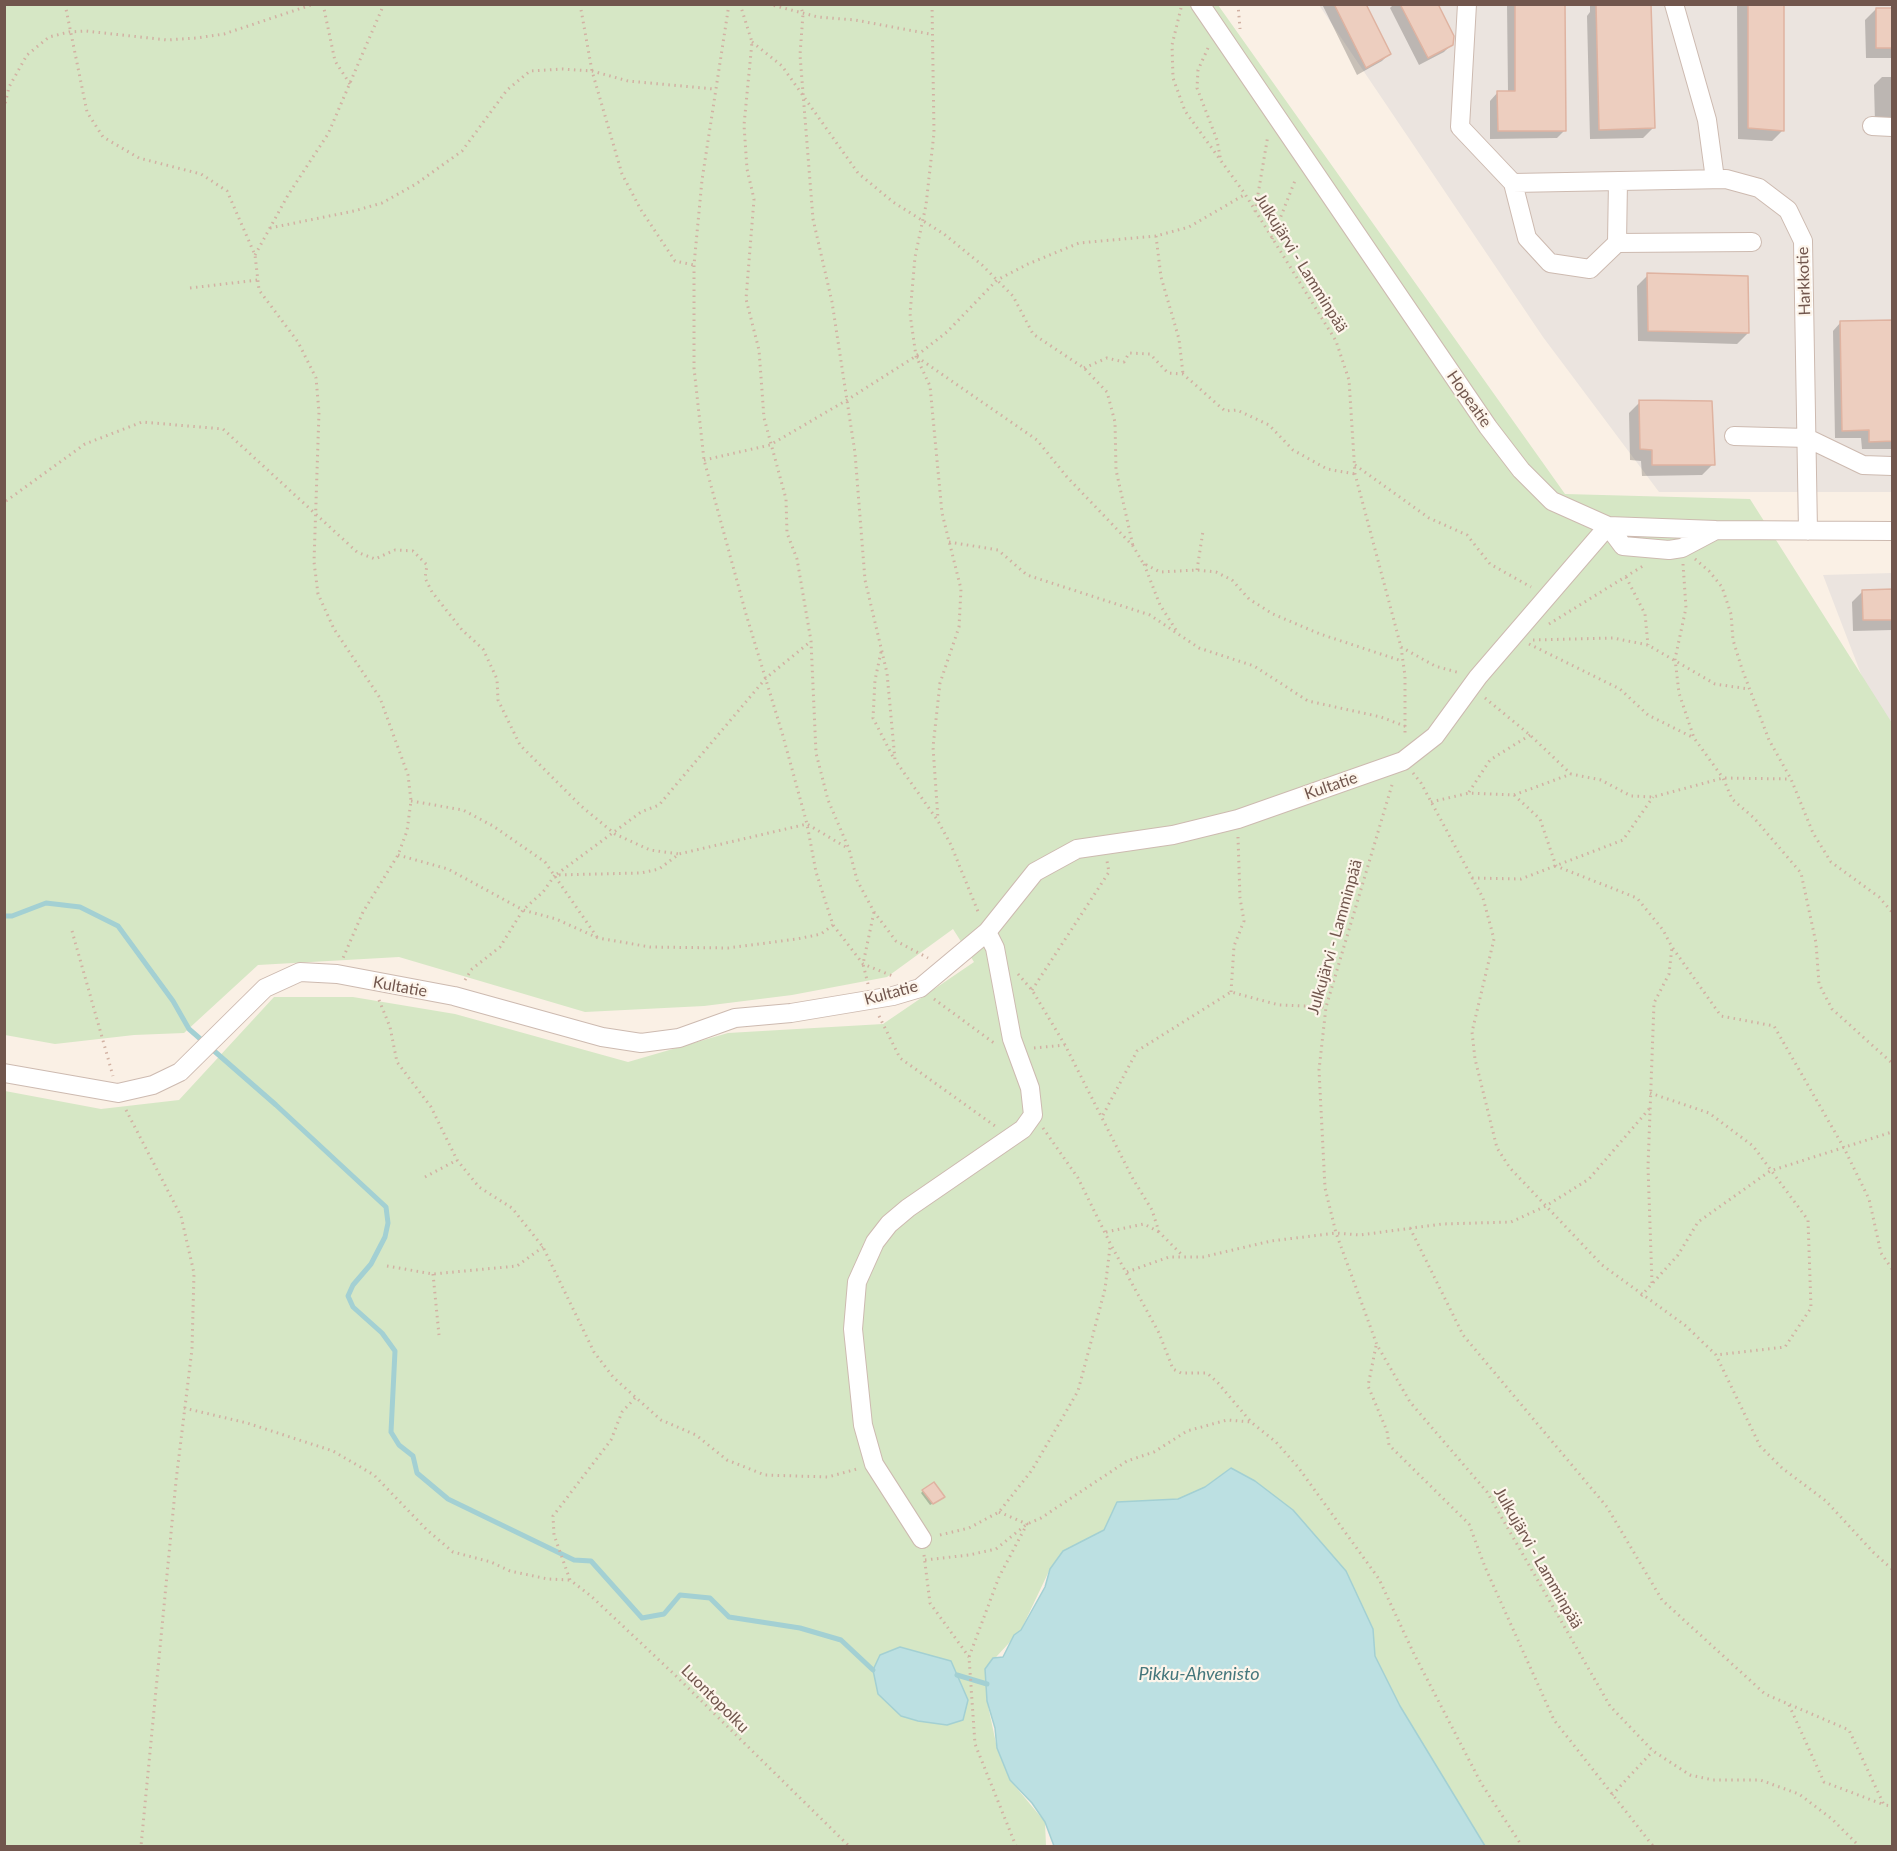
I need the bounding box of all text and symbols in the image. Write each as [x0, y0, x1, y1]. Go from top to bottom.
street label: Julkujärvi - Lamminpää [1250, 190, 1352, 336]
street label: Harkkotie [1793, 246, 1815, 316]
street label: Hopeatie [1443, 367, 1495, 431]
street label: Kultatie [1302, 768, 1360, 804]
street label: Julkujärvi - Lamminpää [1304, 857, 1366, 1017]
street label: Kultatie [371, 973, 429, 1001]
street label: Kultatie [862, 977, 920, 1009]
street label: Julkujärvi - Lamminpää [1490, 1484, 1586, 1632]
street label: Luontopolku [677, 1661, 753, 1737]
water label: Pikku-Ahvenisto [1139, 1663, 1259, 1685]

